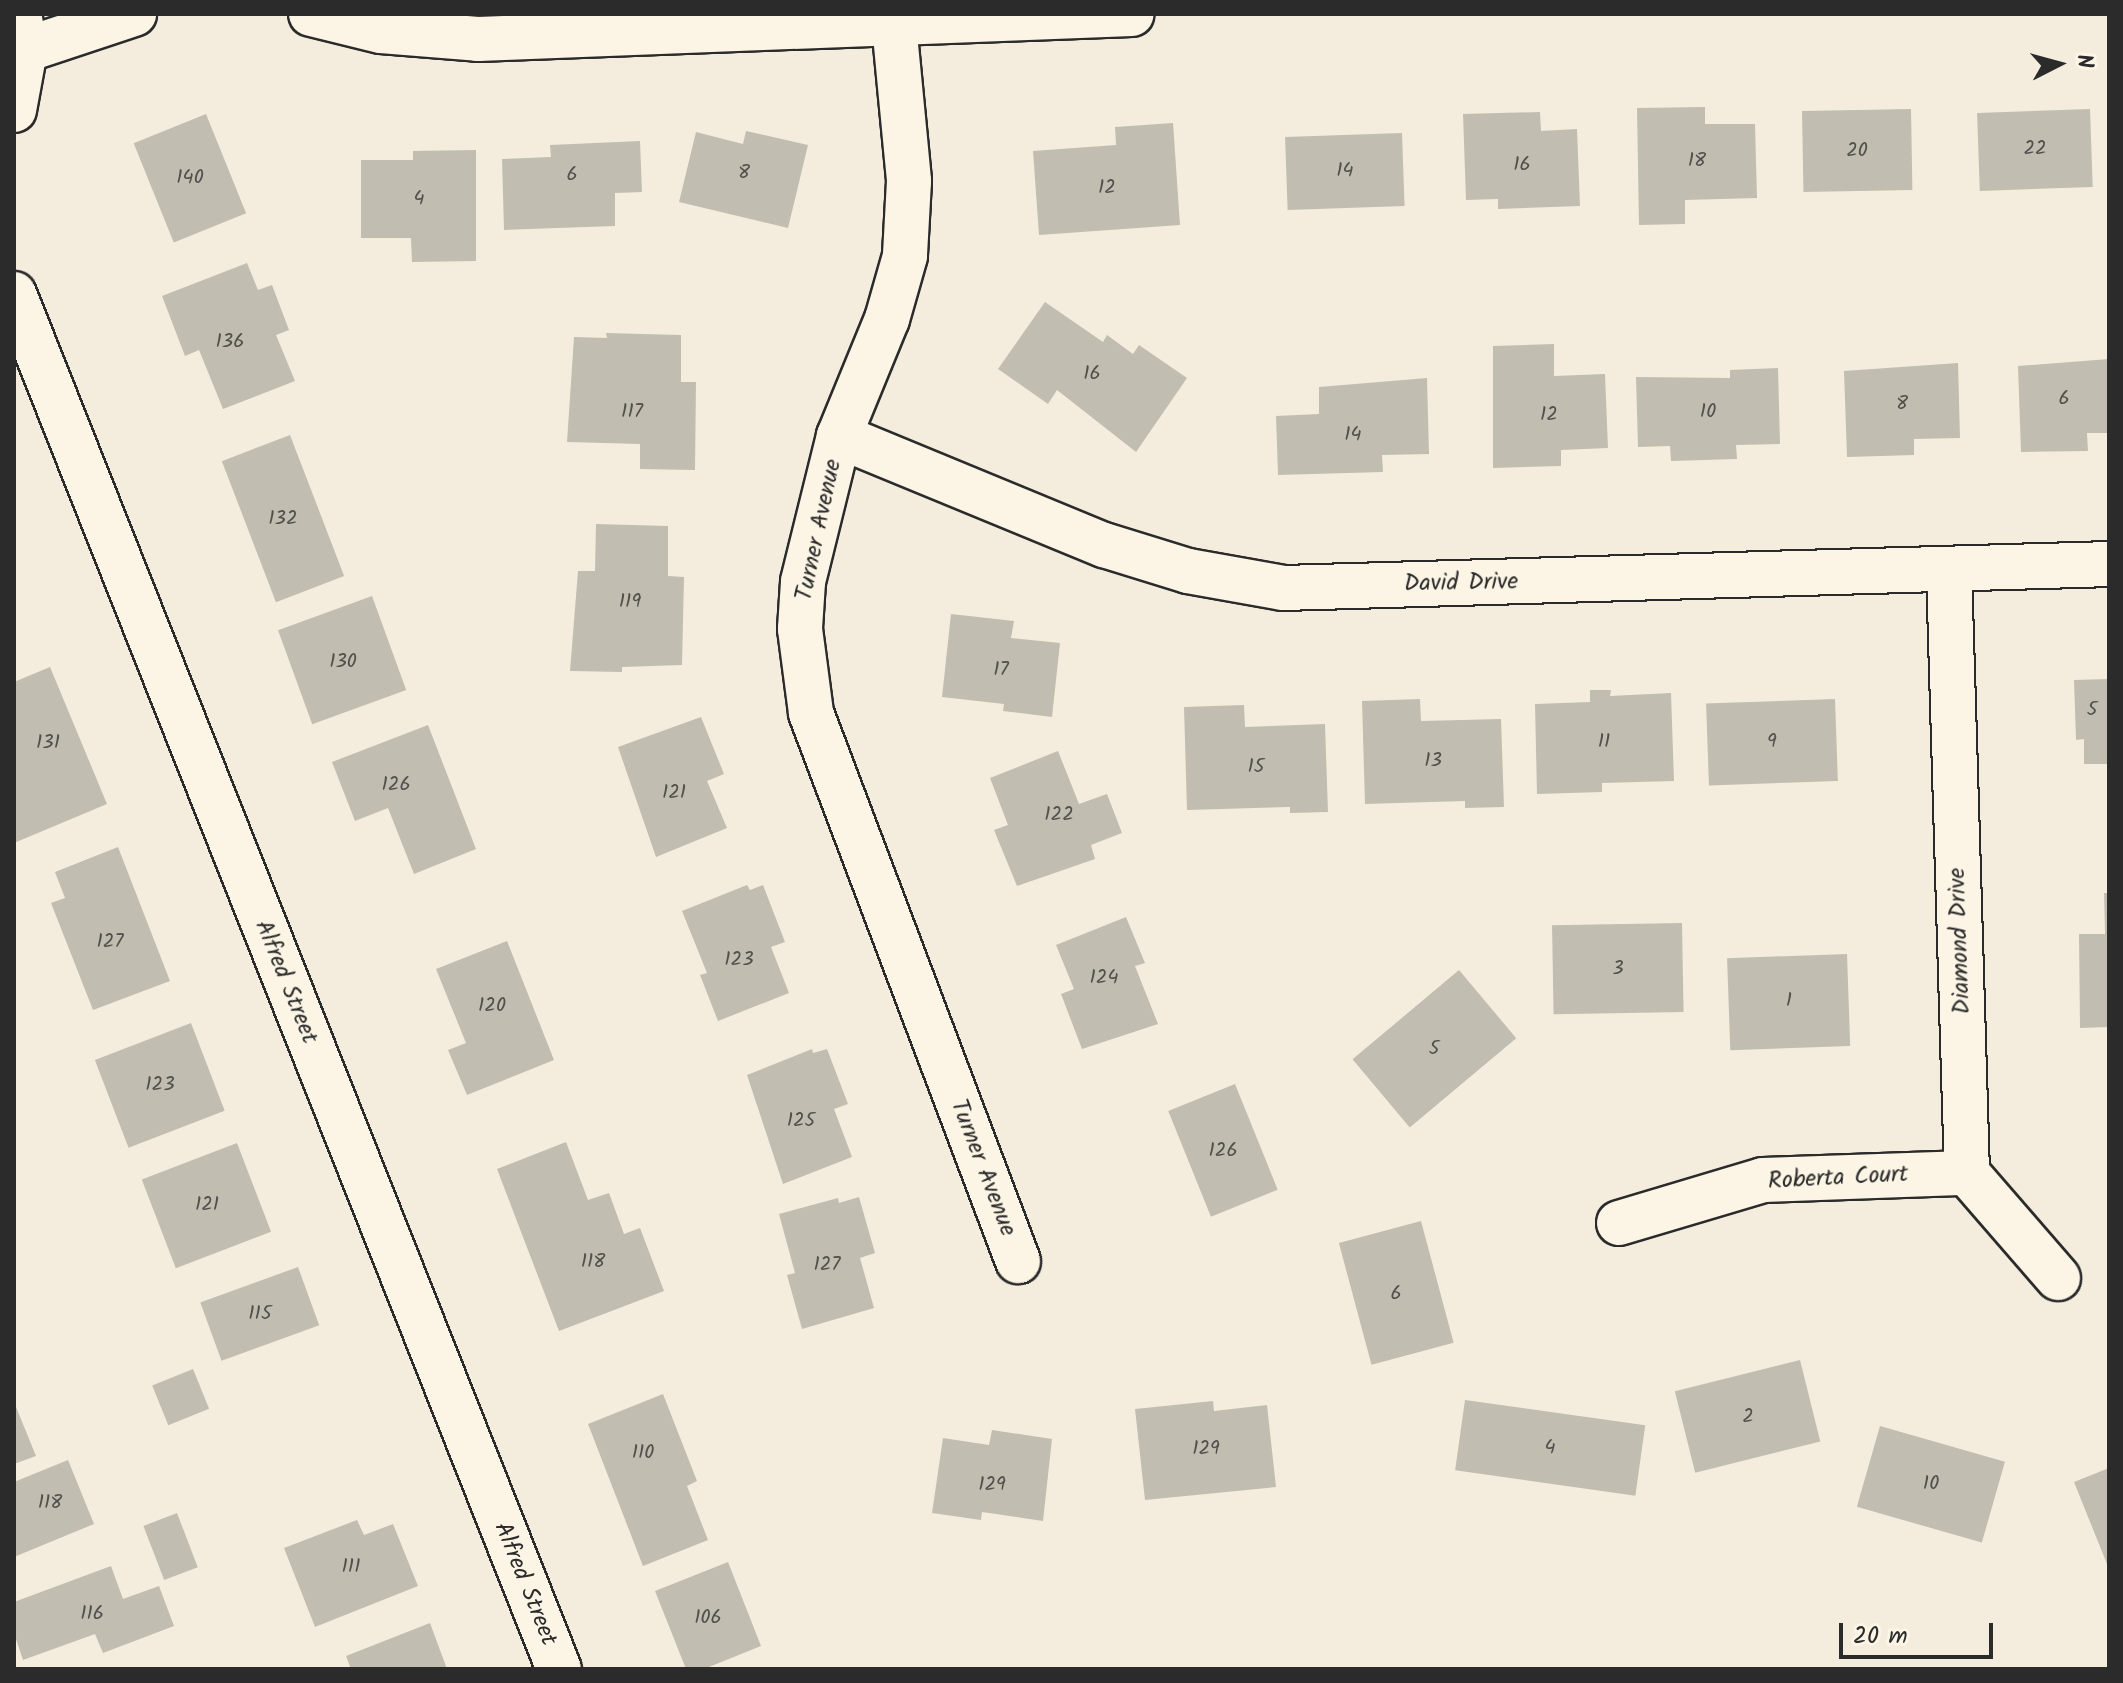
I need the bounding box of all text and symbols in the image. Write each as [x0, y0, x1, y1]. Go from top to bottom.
north arrow [2019, 24, 2099, 104]
text: N [2065, 53, 2101, 70]
house number: 22 [2023, 137, 2047, 161]
house number: 20 [1846, 139, 1868, 163]
house number: 18 [1688, 149, 1706, 173]
house number: 16 [1513, 153, 1531, 177]
house number: 14 [1336, 159, 1354, 183]
house number: 8 [738, 161, 750, 185]
house number: 6 [566, 163, 578, 187]
house number: 140 [176, 166, 204, 190]
house number: 12 [1098, 176, 1116, 200]
house number: 4 [413, 187, 425, 211]
house number: 136 [216, 330, 244, 354]
house number: 16 [1083, 362, 1101, 386]
house number: 6 [2058, 387, 2070, 411]
house number: 8 [1896, 392, 1908, 416]
house number: 117 [621, 400, 643, 424]
house number: 10 [1700, 400, 1716, 424]
house number: 12 [1540, 403, 1558, 427]
house number: 14 [1344, 423, 1362, 447]
street label: Turner Avenue [790, 457, 848, 603]
house number: 132 [268, 507, 298, 531]
street label: David Drive [1404, 568, 1518, 598]
house number: 119 [619, 590, 641, 614]
house number: 130 [329, 650, 357, 674]
house number: 17 [993, 658, 1009, 682]
house number: 5 [2087, 698, 2097, 722]
house number: 11 [1598, 730, 1610, 754]
house number: 9 [1767, 730, 1777, 754]
house number: 131 [36, 731, 60, 755]
house number: 13 [1424, 749, 1442, 773]
house number: 15 [1247, 755, 1265, 779]
house number: 126 [381, 773, 411, 797]
house number: 121 [662, 781, 686, 805]
house number: 122 [1044, 803, 1074, 827]
street label: Diamond Drive [1943, 867, 1977, 1015]
street label: Alfred Street [248, 916, 324, 1048]
house number: 127 [96, 930, 124, 954]
house number: 123 [724, 948, 754, 972]
house number: 3 [1612, 957, 1624, 981]
house number: 124 [1090, 966, 1118, 990]
house number: 1 [1786, 989, 1792, 1013]
house number: 120 [478, 994, 506, 1018]
house number: 5 [1429, 1037, 1439, 1061]
house number: 123 [145, 1073, 175, 1097]
street label: Turner Avenue [944, 1096, 1022, 1240]
house number: 125 [787, 1109, 815, 1133]
house number: 126 [1208, 1139, 1238, 1163]
street label: Roberta Court [1767, 1160, 1909, 1196]
house number: 121 [195, 1193, 219, 1217]
house number: 118 [581, 1250, 605, 1274]
house number: 127 [813, 1253, 841, 1277]
house number: 6 [1390, 1282, 1402, 1306]
house number: 115 [248, 1302, 272, 1326]
house number: 2 [1742, 1405, 1754, 1429]
house number: 4 [1544, 1436, 1556, 1460]
house number: 129 [1192, 1437, 1220, 1461]
house number: 110 [632, 1441, 654, 1465]
house number: 10 [1923, 1472, 1939, 1496]
house number: 129 [978, 1473, 1006, 1497]
house number: 118 [38, 1491, 62, 1515]
street label: Alfred Street [487, 1518, 563, 1650]
house number: 111 [342, 1555, 360, 1579]
house number: 116 [80, 1602, 104, 1626]
house number: 106 [694, 1606, 722, 1630]
scale bar [1843, 1607, 1997, 1657]
text: 20 m [1853, 1617, 1908, 1656]

